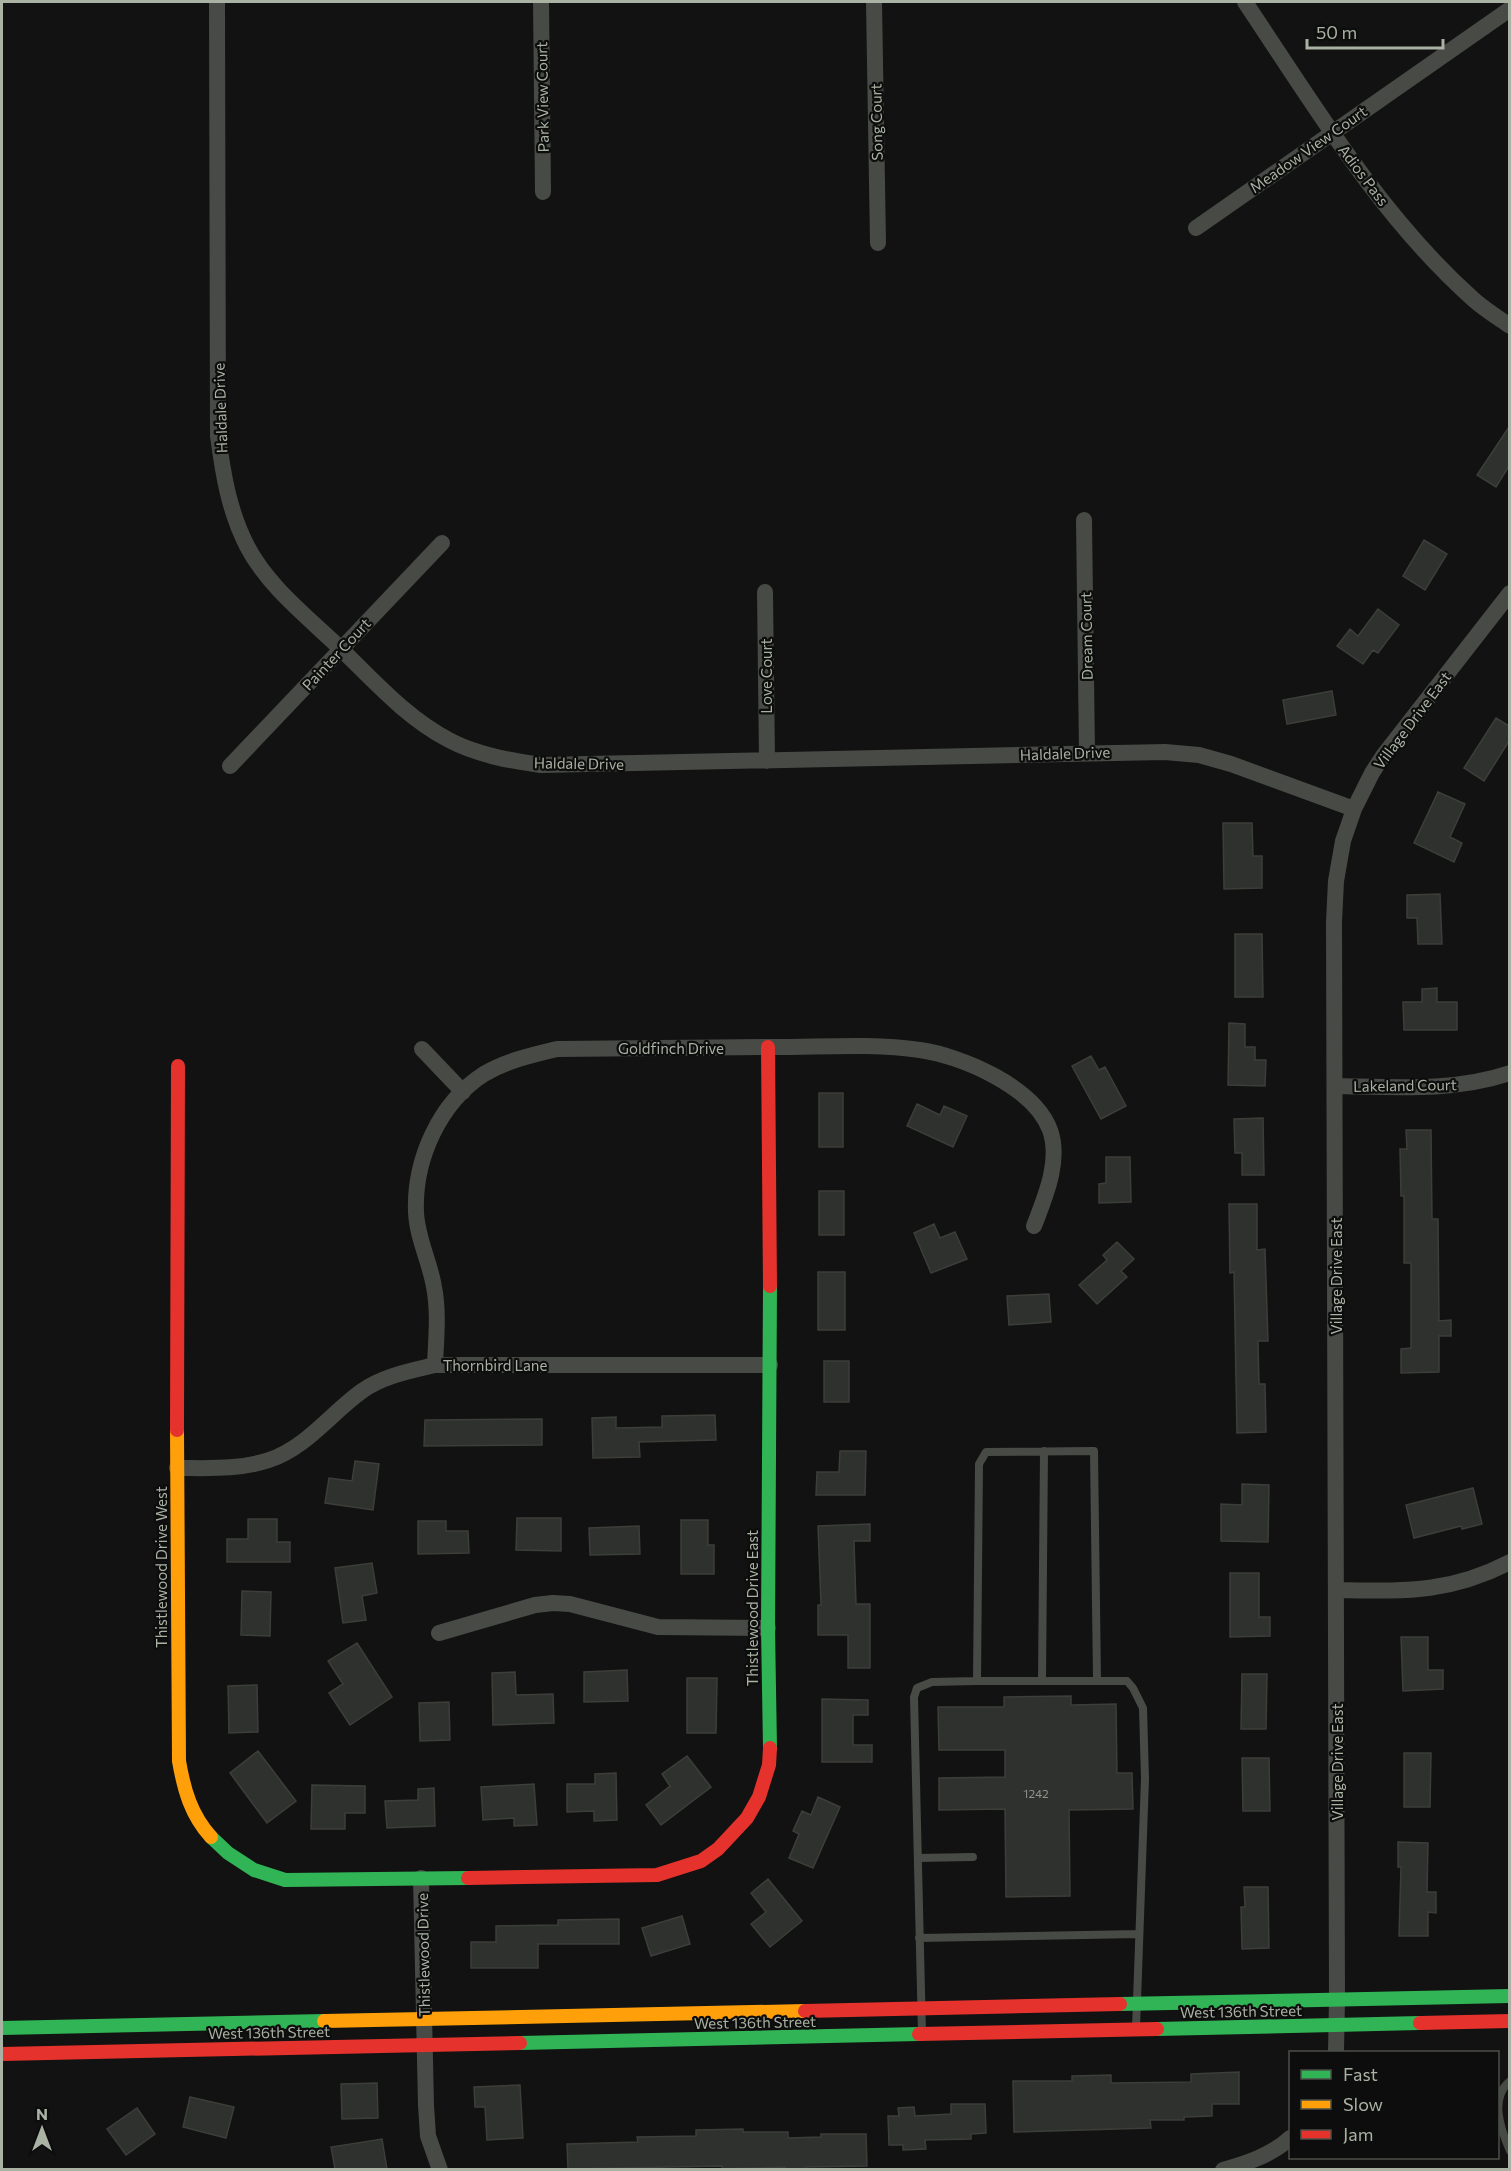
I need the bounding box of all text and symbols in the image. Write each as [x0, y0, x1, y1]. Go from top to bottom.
scale bar [1307, 12, 1444, 50]
text: 50 m [1316, 21, 1357, 43]
street label: Park View Court [532, 41, 552, 153]
street label: Song Court [866, 83, 886, 161]
street label: Meadow View Court [1246, 102, 1370, 196]
street label: Adios Pass [1335, 141, 1393, 209]
street label: Haldale Drive [209, 363, 231, 453]
street label: Dream Court [1076, 592, 1096, 680]
street label: Painter Court [298, 614, 374, 694]
street label: Love Court [757, 638, 775, 714]
street label: Village Drive East [1370, 668, 1454, 772]
street label: Haldale Drive [1020, 742, 1110, 764]
street label: Haldale Drive [534, 753, 624, 773]
street label: Goldfinch Drive [618, 1039, 724, 1057]
street label: Lakeland Court [1353, 1075, 1457, 1095]
street label: Village Drive East [1327, 1217, 1345, 1335]
street label: Thornbird Lane [443, 1356, 547, 1374]
street label: Thistlewood Drive West [152, 1486, 170, 1648]
street label: Thistlewood Drive East [743, 1530, 761, 1686]
street label: Village Drive East [1328, 1703, 1346, 1821]
house number: 1242 [1023, 1786, 1049, 1800]
street label: Thistlewood Drive [413, 1893, 433, 2017]
street label: West 136th Street [1180, 2001, 1302, 2021]
street label: West 136th Street [694, 2012, 816, 2032]
street label: West 136th Street [208, 2022, 330, 2042]
legend [1289, 2051, 1499, 2159]
text: Fast [1343, 2063, 1378, 2085]
text: Slow [1343, 2093, 1383, 2115]
north arrow [12, 2099, 72, 2159]
text: N [36, 2104, 48, 2123]
text: Jam [1343, 2123, 1373, 2145]

